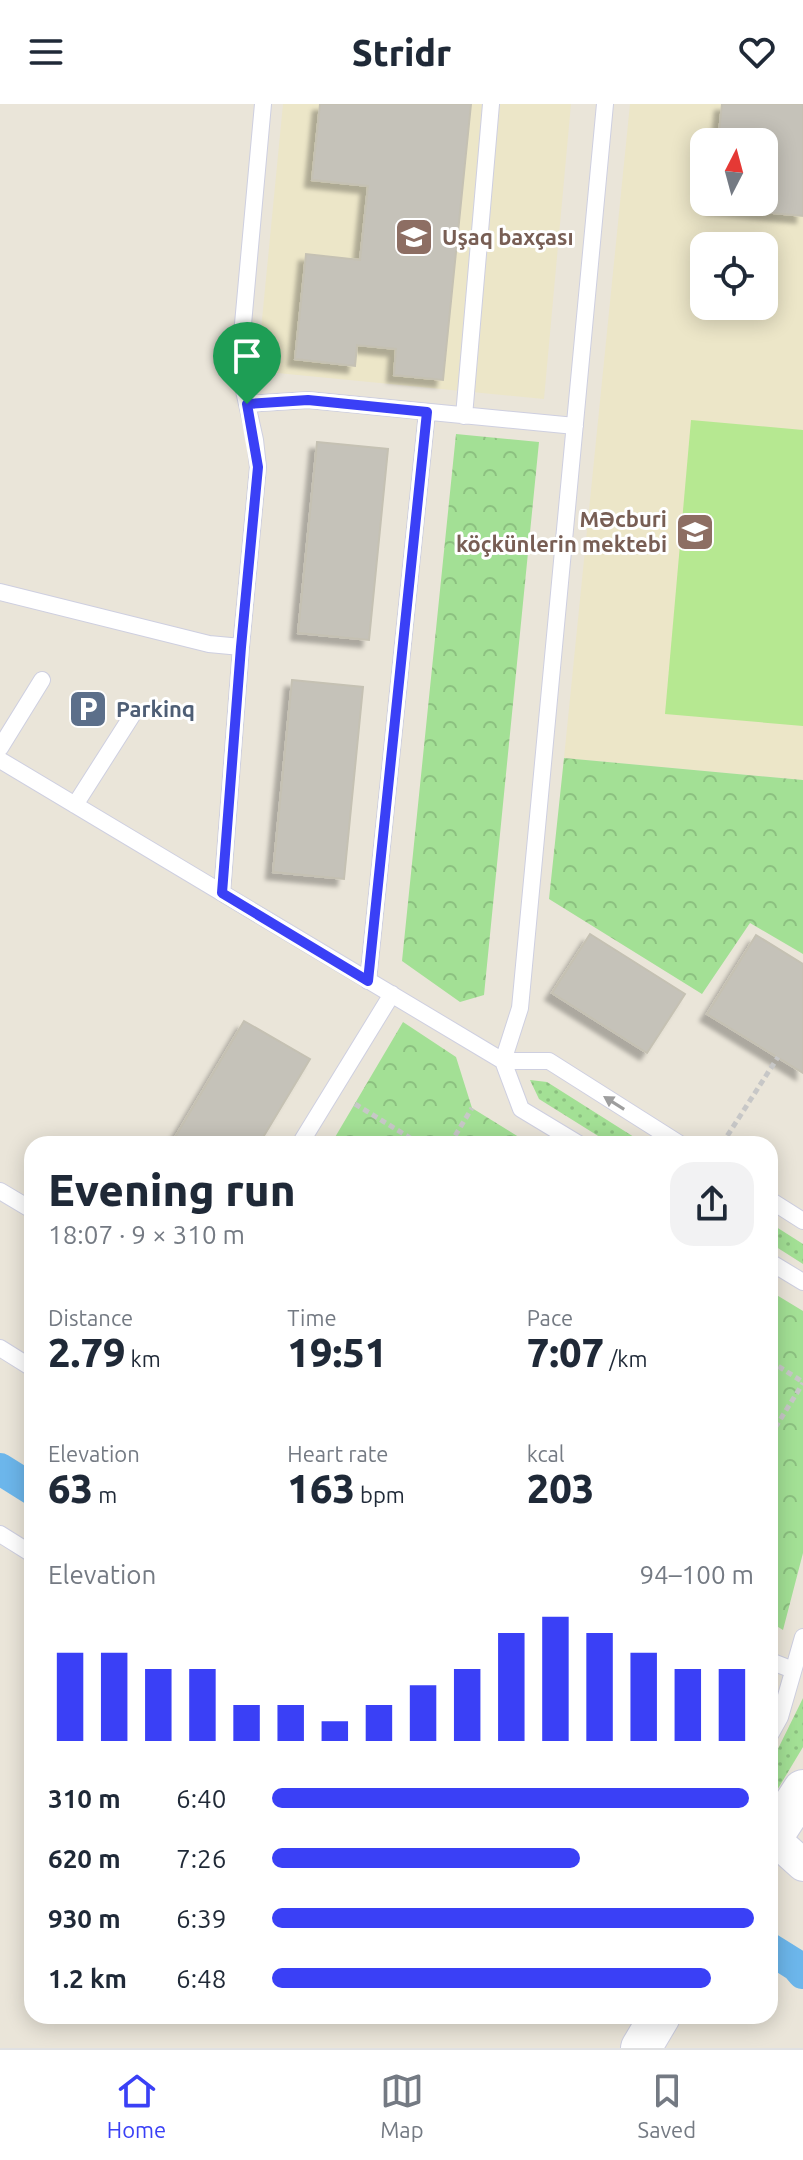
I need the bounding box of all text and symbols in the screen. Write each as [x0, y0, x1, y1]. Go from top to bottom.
icon: menu [24, 30, 68, 74]
icon: heart [735, 30, 779, 74]
text: Stridr [352, 32, 451, 73]
north arrow [690, 128, 778, 216]
map controls [690, 128, 778, 320]
school or university icon: Uşaq baxçası [393, 216, 435, 258]
place label: Uşaq baxçası [442, 224, 574, 250]
button: locate [690, 232, 778, 320]
pin [213, 322, 281, 404]
icon: arrive [225, 334, 269, 378]
place label: Məcburi köçkünlerin mektebi [456, 506, 667, 557]
school or university icon: Məcburi köçkünlerin mektebi [674, 511, 716, 553]
parking icon: Parkinq [67, 688, 109, 730]
place label: Parkinq [116, 696, 195, 721]
one-way arrow [603, 1096, 625, 1110]
button: share [670, 1162, 754, 1246]
text: Evening run [48, 1165, 296, 1214]
text: 18:07 · 9 × 310 m [48, 1220, 245, 1249]
text: Distance [48, 1305, 133, 1330]
text: Time [287, 1305, 337, 1330]
text: Pace [527, 1305, 573, 1330]
text: 2.79 [48, 1330, 126, 1375]
text: 19:51 [287, 1330, 387, 1375]
text: 7:07 [527, 1330, 604, 1375]
text: km [126, 1346, 161, 1371]
text: /km [604, 1346, 647, 1371]
text: Elevation [48, 1441, 140, 1466]
text: Heart rate [287, 1441, 389, 1466]
text: kcal [527, 1441, 565, 1466]
text: 63 [48, 1466, 93, 1511]
text: 163 [287, 1466, 355, 1511]
text: 203 [527, 1466, 594, 1511]
text: m [93, 1482, 117, 1507]
text: bpm [355, 1482, 405, 1507]
text: Elevation [48, 1560, 156, 1589]
text: 94–100 m [639, 1560, 754, 1589]
text: 310 m [48, 1784, 121, 1813]
text: 6:40 [176, 1784, 226, 1813]
text: 620 m [48, 1844, 121, 1873]
text: 7:26 [176, 1844, 226, 1873]
text: 930 m [48, 1904, 121, 1933]
text: 6:39 [176, 1904, 226, 1933]
text: 1.2 km [48, 1964, 127, 1993]
text: 6:48 [176, 1964, 226, 1993]
tab: Home [107, 2069, 166, 2142]
tab: Map [380, 2069, 424, 2142]
tab: Saved [638, 2069, 696, 2142]

